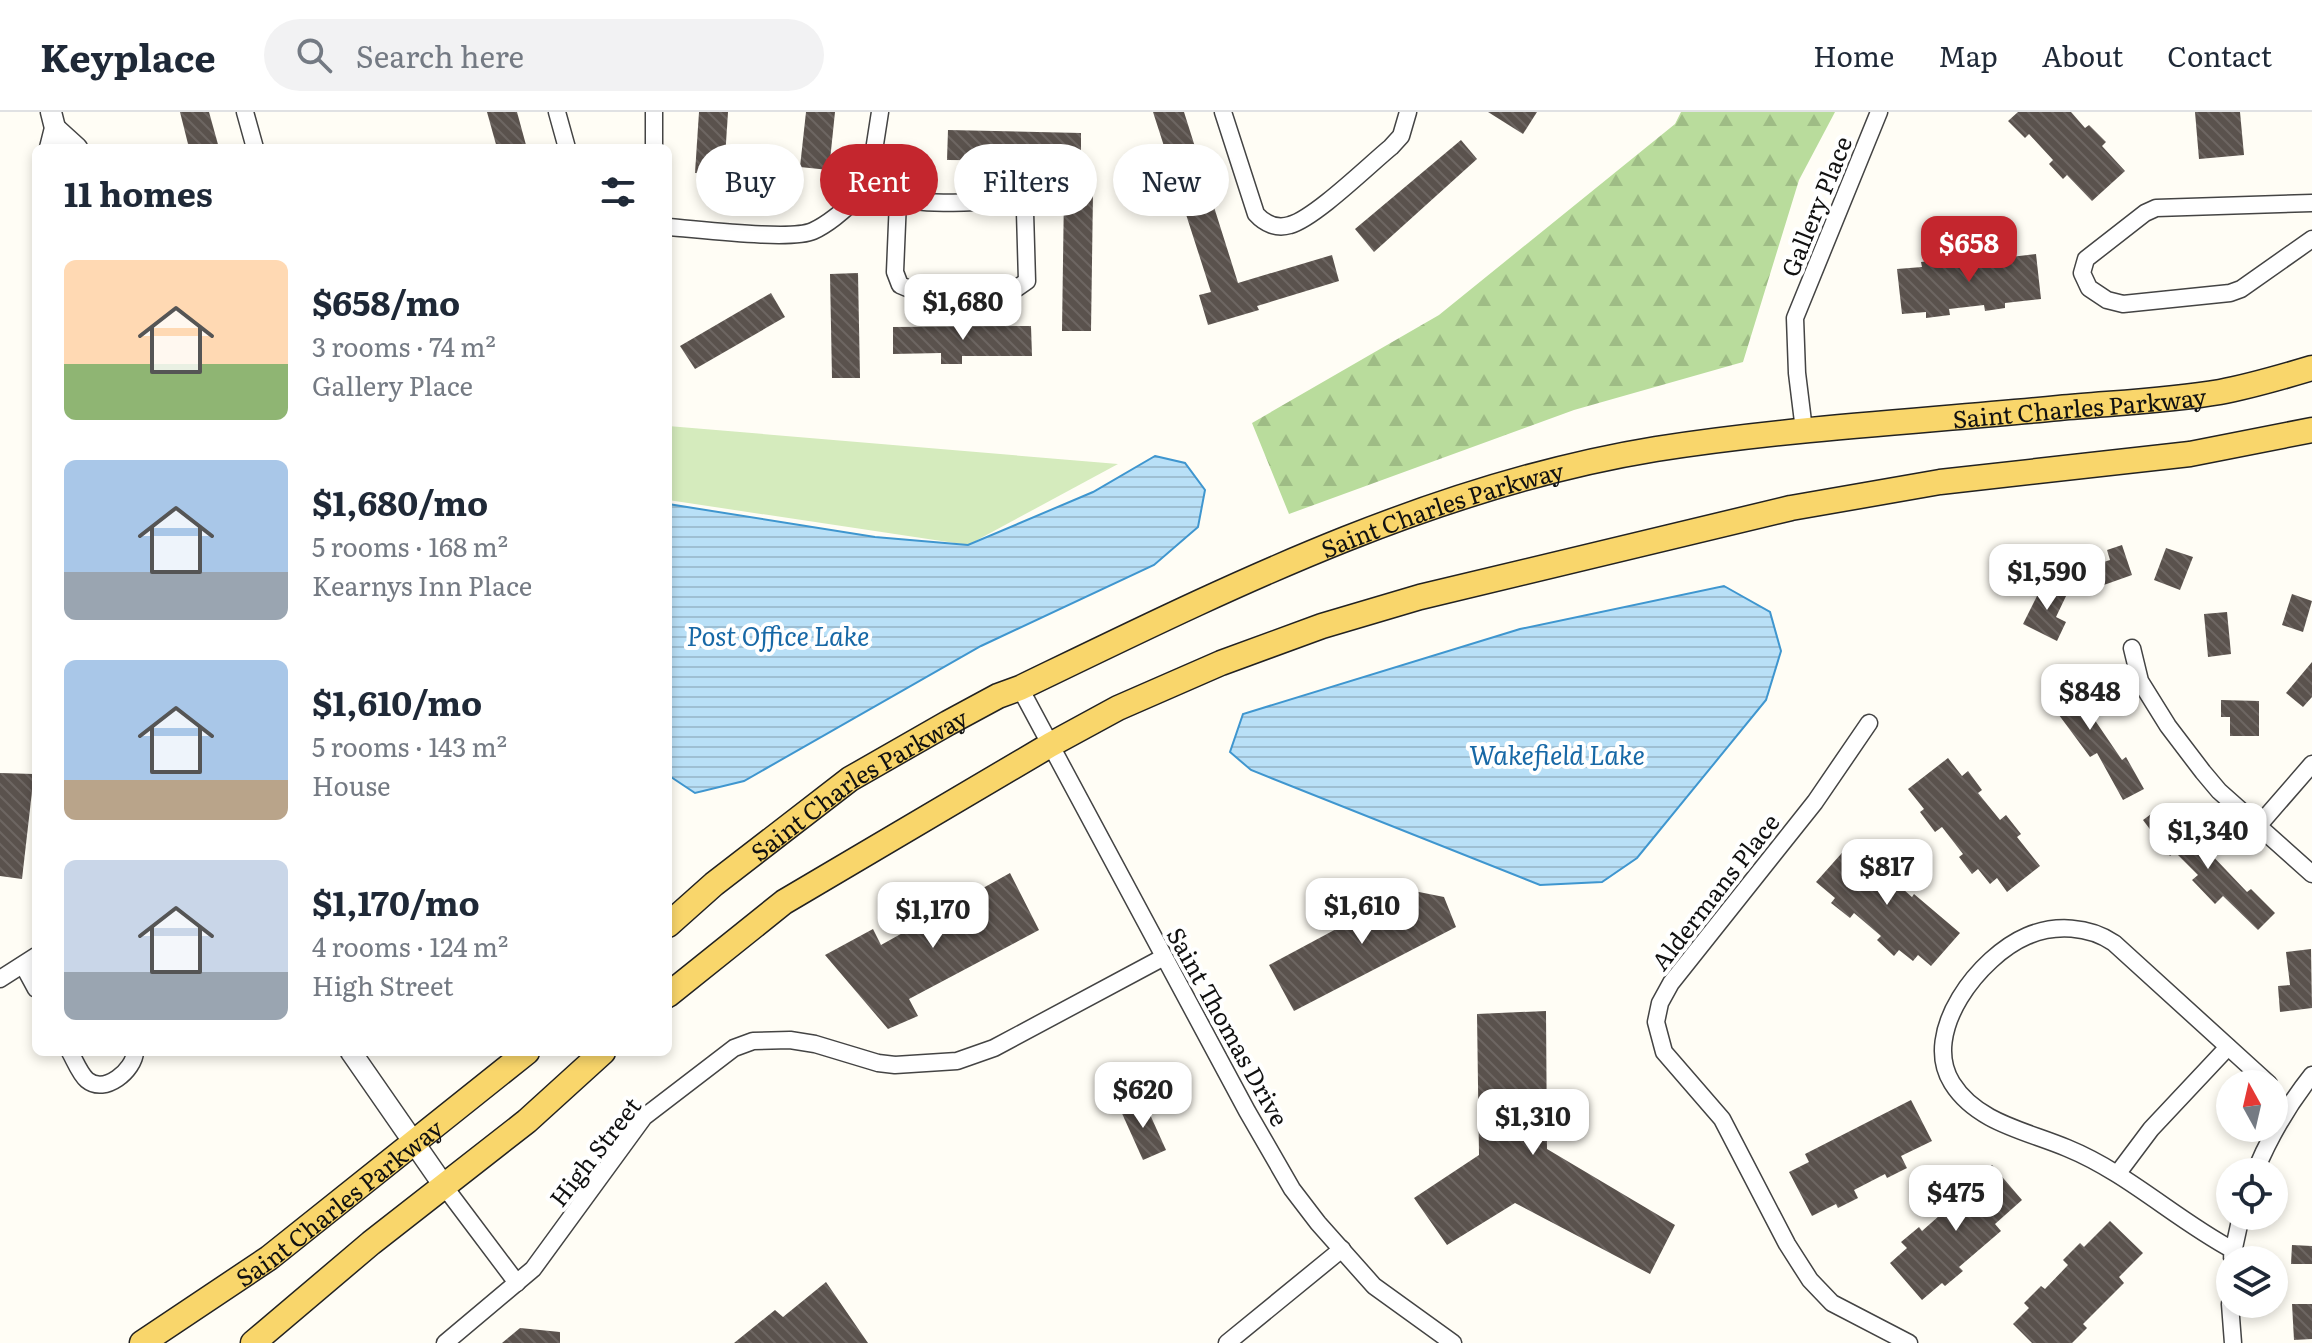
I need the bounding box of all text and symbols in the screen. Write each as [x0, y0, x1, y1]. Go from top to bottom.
search box [264, 19, 824, 91]
text: Keyplace [40, 27, 216, 84]
icon: search [292, 33, 336, 77]
text: Search here [356, 33, 524, 77]
text: Home [1813, 34, 1894, 76]
text: Map [1938, 34, 1998, 76]
text: About [2042, 34, 2123, 76]
text: Contact [2167, 34, 2272, 76]
street label: Gallery Place [1771, 131, 1859, 281]
chip: Buy [696, 144, 804, 216]
chip: Rent [820, 144, 938, 216]
chip: Filters [954, 144, 1097, 216]
chip: New [1113, 144, 1229, 216]
text: 11 homes [64, 167, 213, 217]
icon: filters [596, 170, 640, 214]
pin: $658 [1922, 216, 2016, 284]
text: $658 [1939, 222, 1999, 261]
pin: $1,680 [898, 274, 1028, 342]
text: $658/mo [312, 276, 460, 326]
text: $1,680 [922, 280, 1004, 319]
icon: home [128, 292, 224, 388]
text: 3 rooms · 74 m² [312, 326, 496, 365]
text: Gallery Place [312, 365, 473, 404]
street label: Saint Charles Parkway [1951, 377, 2208, 435]
street label: Saint Charles Parkway [1315, 451, 1567, 565]
text: $1,680/mo [312, 476, 488, 526]
icon: home [128, 492, 224, 588]
text: 5 rooms · 168 m² [312, 526, 508, 565]
pin: $1,590 [1982, 544, 2112, 612]
text: $1,590 [2007, 550, 2087, 589]
text: Kearnys Inn Place [312, 565, 532, 604]
water label: Post Office Lake [686, 615, 870, 654]
pin: $848 [2043, 664, 2137, 732]
text: $848 [2059, 670, 2121, 709]
text: $1,610/mo [312, 676, 482, 726]
icon: home [128, 692, 224, 788]
street label: Saint Charles Parkway [742, 699, 973, 868]
text: 5 rooms · 143 m² [312, 726, 507, 765]
water label: Wakefield Lake [1469, 734, 1645, 773]
text: House [312, 765, 390, 804]
pin: $1,340 [2143, 803, 2273, 871]
street label: Aldermans Place [1642, 805, 1786, 977]
text: $1,340 [2168, 809, 2248, 848]
pin: $817 [1840, 839, 1934, 907]
text: $817 [1860, 845, 1914, 884]
text: $1,170/mo [312, 876, 480, 926]
pin: $1,610 [1297, 878, 1427, 946]
pin: $1,170 [868, 882, 998, 950]
text: $1,610 [1324, 884, 1400, 923]
text: $1,170 [896, 888, 970, 927]
icon: home [128, 892, 224, 988]
street label: Saint Thomas Drive [1160, 920, 1298, 1132]
text: 4 rooms · 124 m² [312, 926, 508, 965]
text: High Street [312, 965, 454, 1004]
pin: $620 [1096, 1062, 1190, 1130]
text: $620 [1113, 1068, 1173, 1107]
north arrow [2216, 1070, 2288, 1142]
map controls [2216, 1070, 2288, 1318]
street label: High Street [540, 1089, 648, 1213]
pin: $1,310 [1468, 1089, 1598, 1157]
text: $1,310 [1495, 1095, 1571, 1134]
street label: Saint Charles Parkway [228, 1109, 449, 1294]
button: locate [2216, 1158, 2288, 1230]
pin: $475 [1909, 1165, 2003, 1233]
text: $475 [1927, 1171, 1985, 1210]
button: layers [2216, 1246, 2288, 1318]

